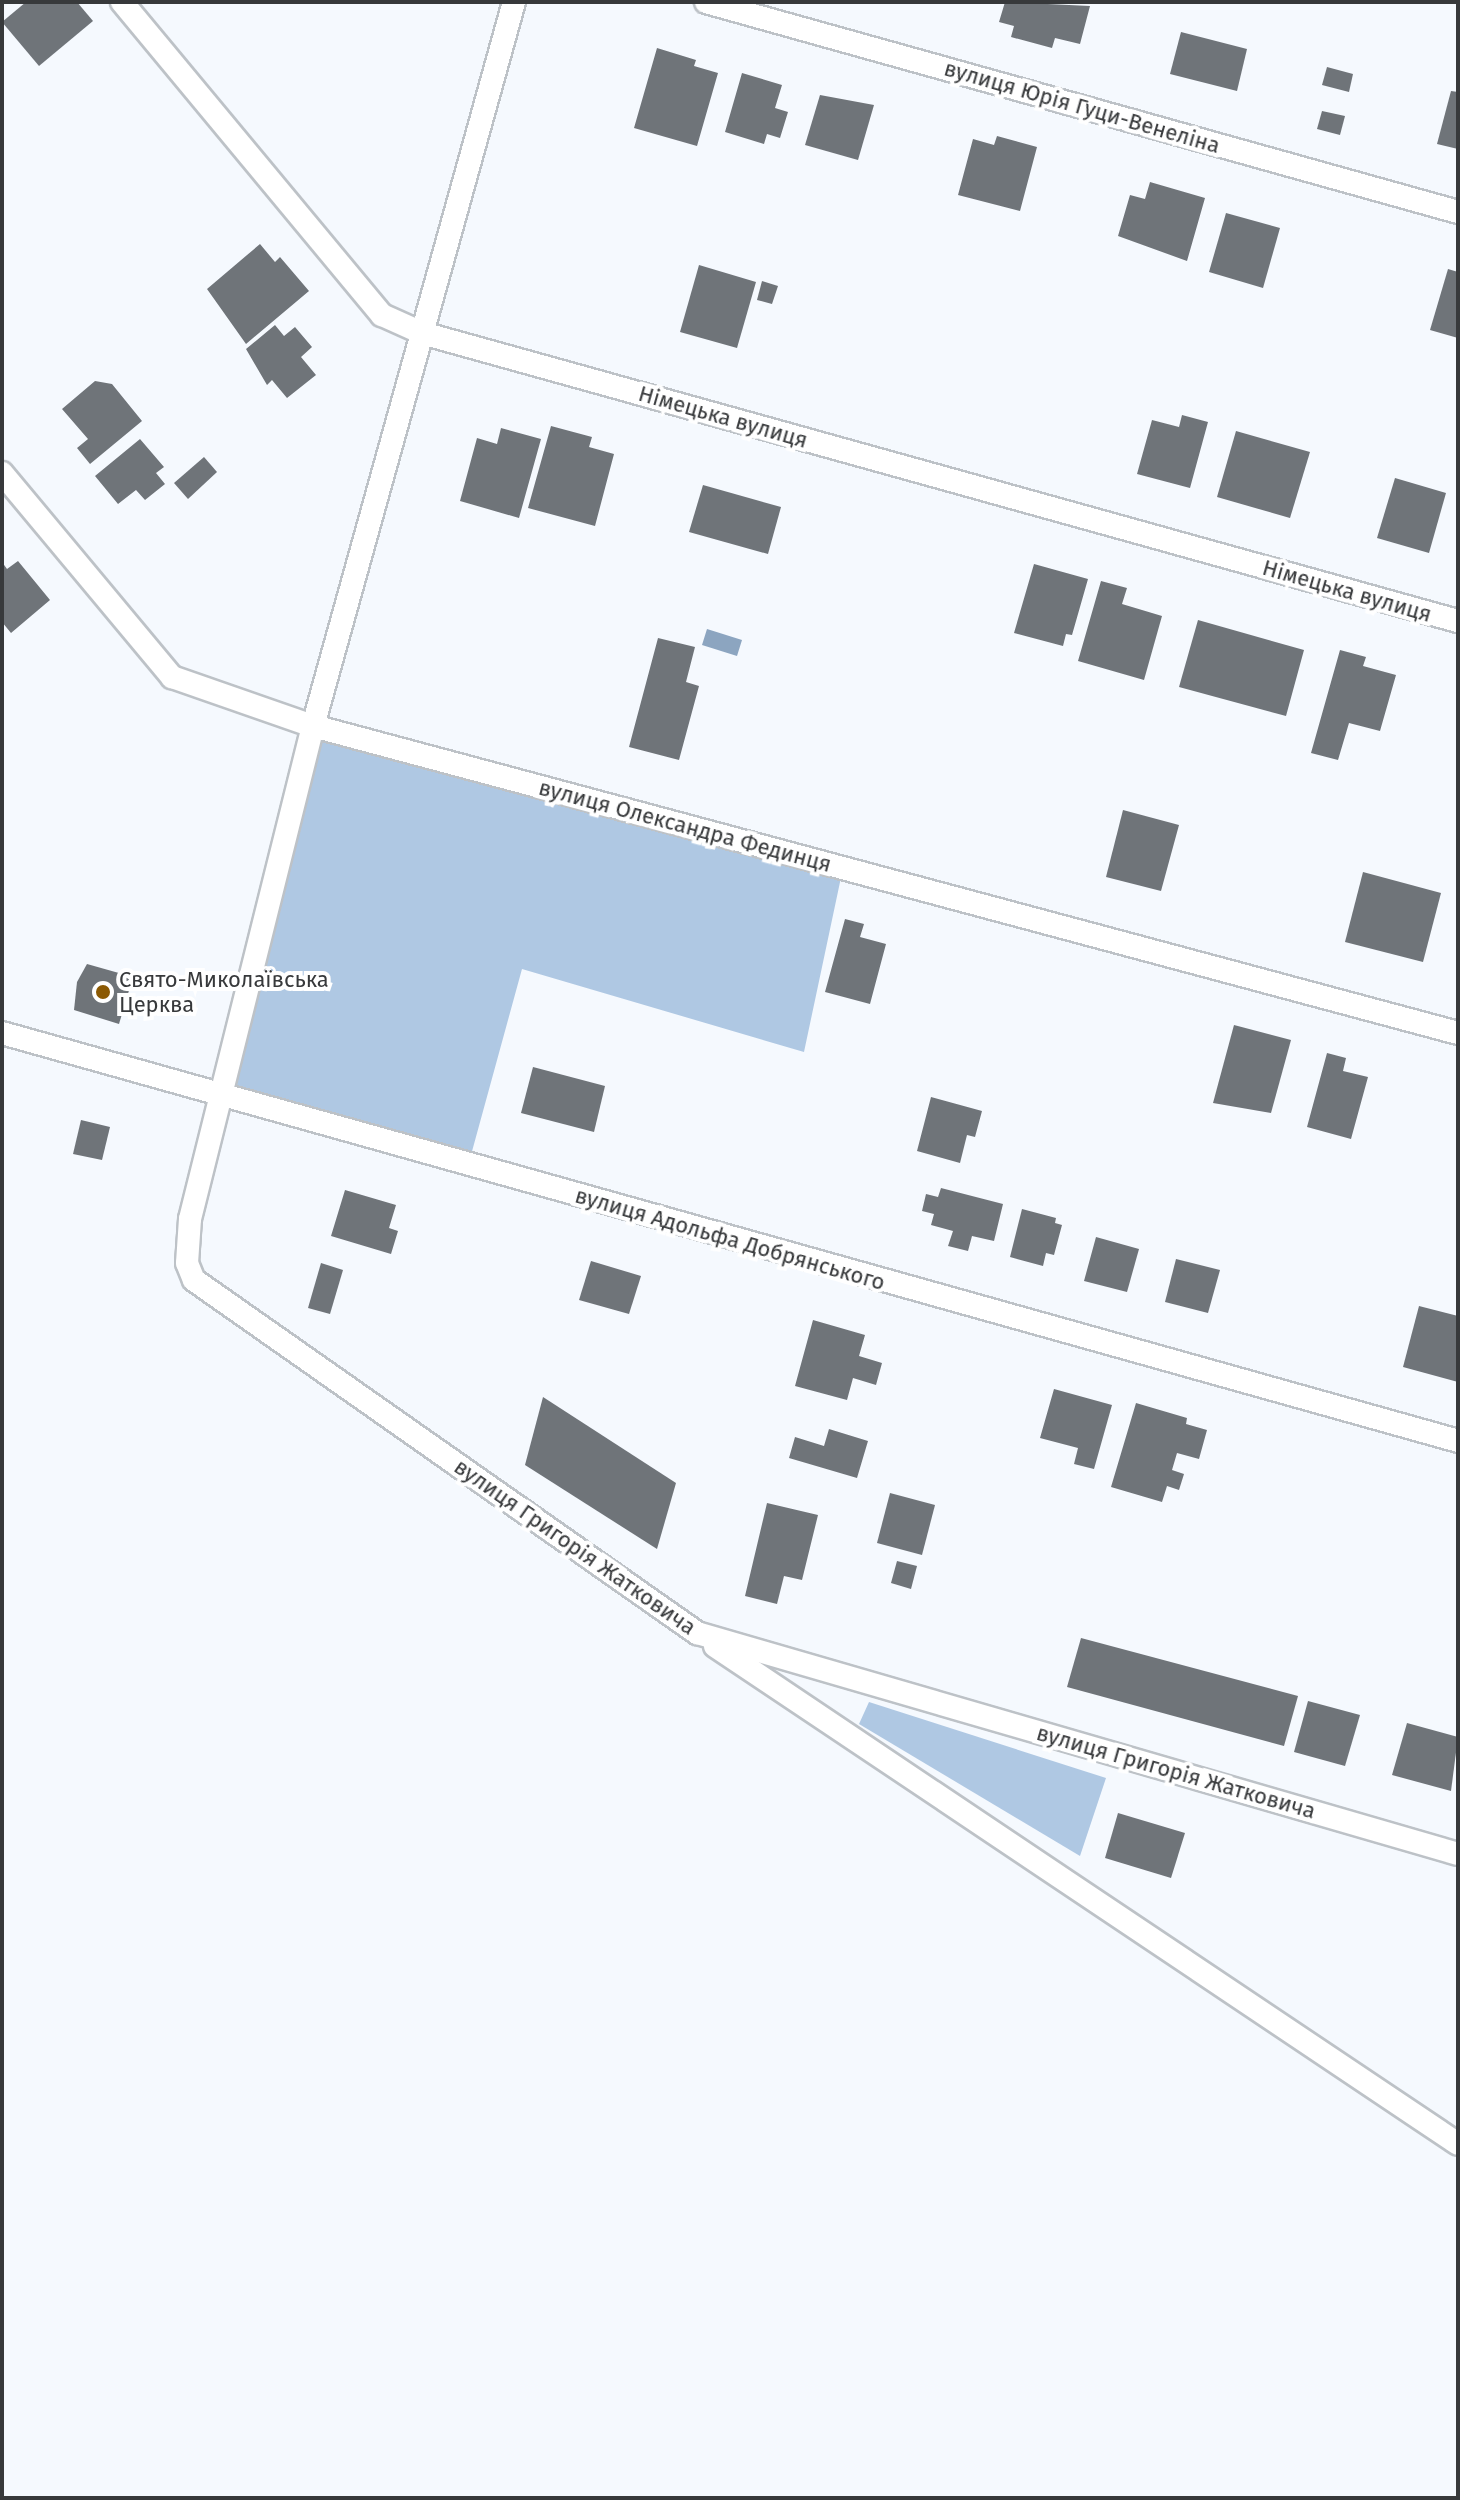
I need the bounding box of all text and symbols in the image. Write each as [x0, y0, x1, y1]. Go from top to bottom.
street label: вулиця Юрія Гуци-Венеліна [941, 55, 1223, 159]
street label: Німецька вулиця [635, 380, 811, 454]
street label: Німецька вулиця [1259, 554, 1435, 628]
street label: вулиця Олександра Фединця [536, 774, 834, 878]
place label: Свято-Миколаївська Церква [119, 966, 329, 1018]
marker: Свято-Миколаївська Церква [94, 983, 112, 1001]
street label: вулиця Адольфа Добрянського [572, 1182, 888, 1296]
street label: вулиця Григорія Жатковича [449, 1453, 701, 1641]
street label: вулиця Григорія Жатковича [1033, 1719, 1319, 1825]

